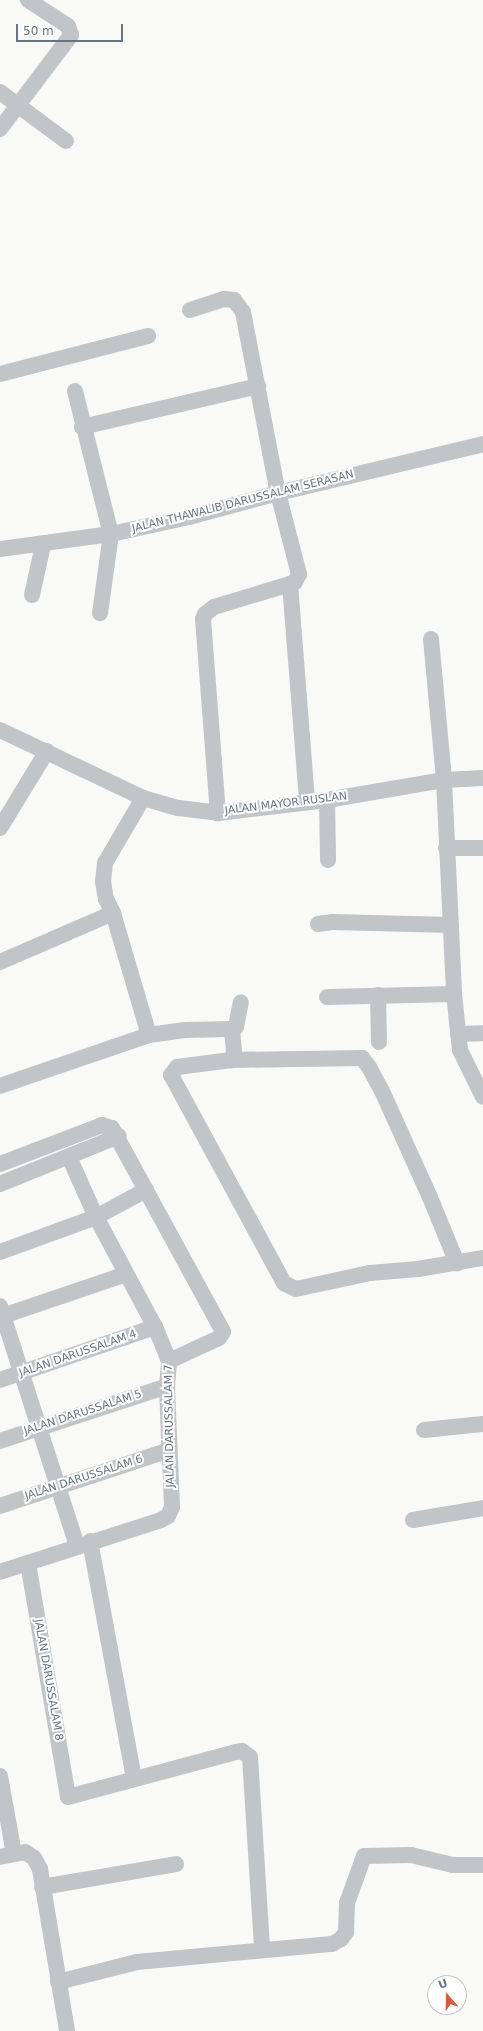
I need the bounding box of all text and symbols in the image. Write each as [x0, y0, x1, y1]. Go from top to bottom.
scale bar [18, 16, 125, 42]
text: 50 m [23, 24, 54, 38]
street label: JALAN THAWALIB DARUSSALAM SERASAN [131, 468, 355, 536]
street label: JALAN MAYOR RUSLAN [224, 790, 348, 818]
street label: JALAN DARUSSALAM 4 [18, 1328, 138, 1380]
street label: JALAN DARUSSALAM 7 [162, 1364, 178, 1488]
street label: JALAN DARUSSALAM 5 [22, 1388, 144, 1438]
street label: JALAN DARUSSALAM 6 [23, 1453, 145, 1503]
street label: JALAN DARUSSALAM 8 [31, 1618, 65, 1742]
north arrow [427, 1975, 467, 2015]
text: U [437, 1977, 449, 1992]

